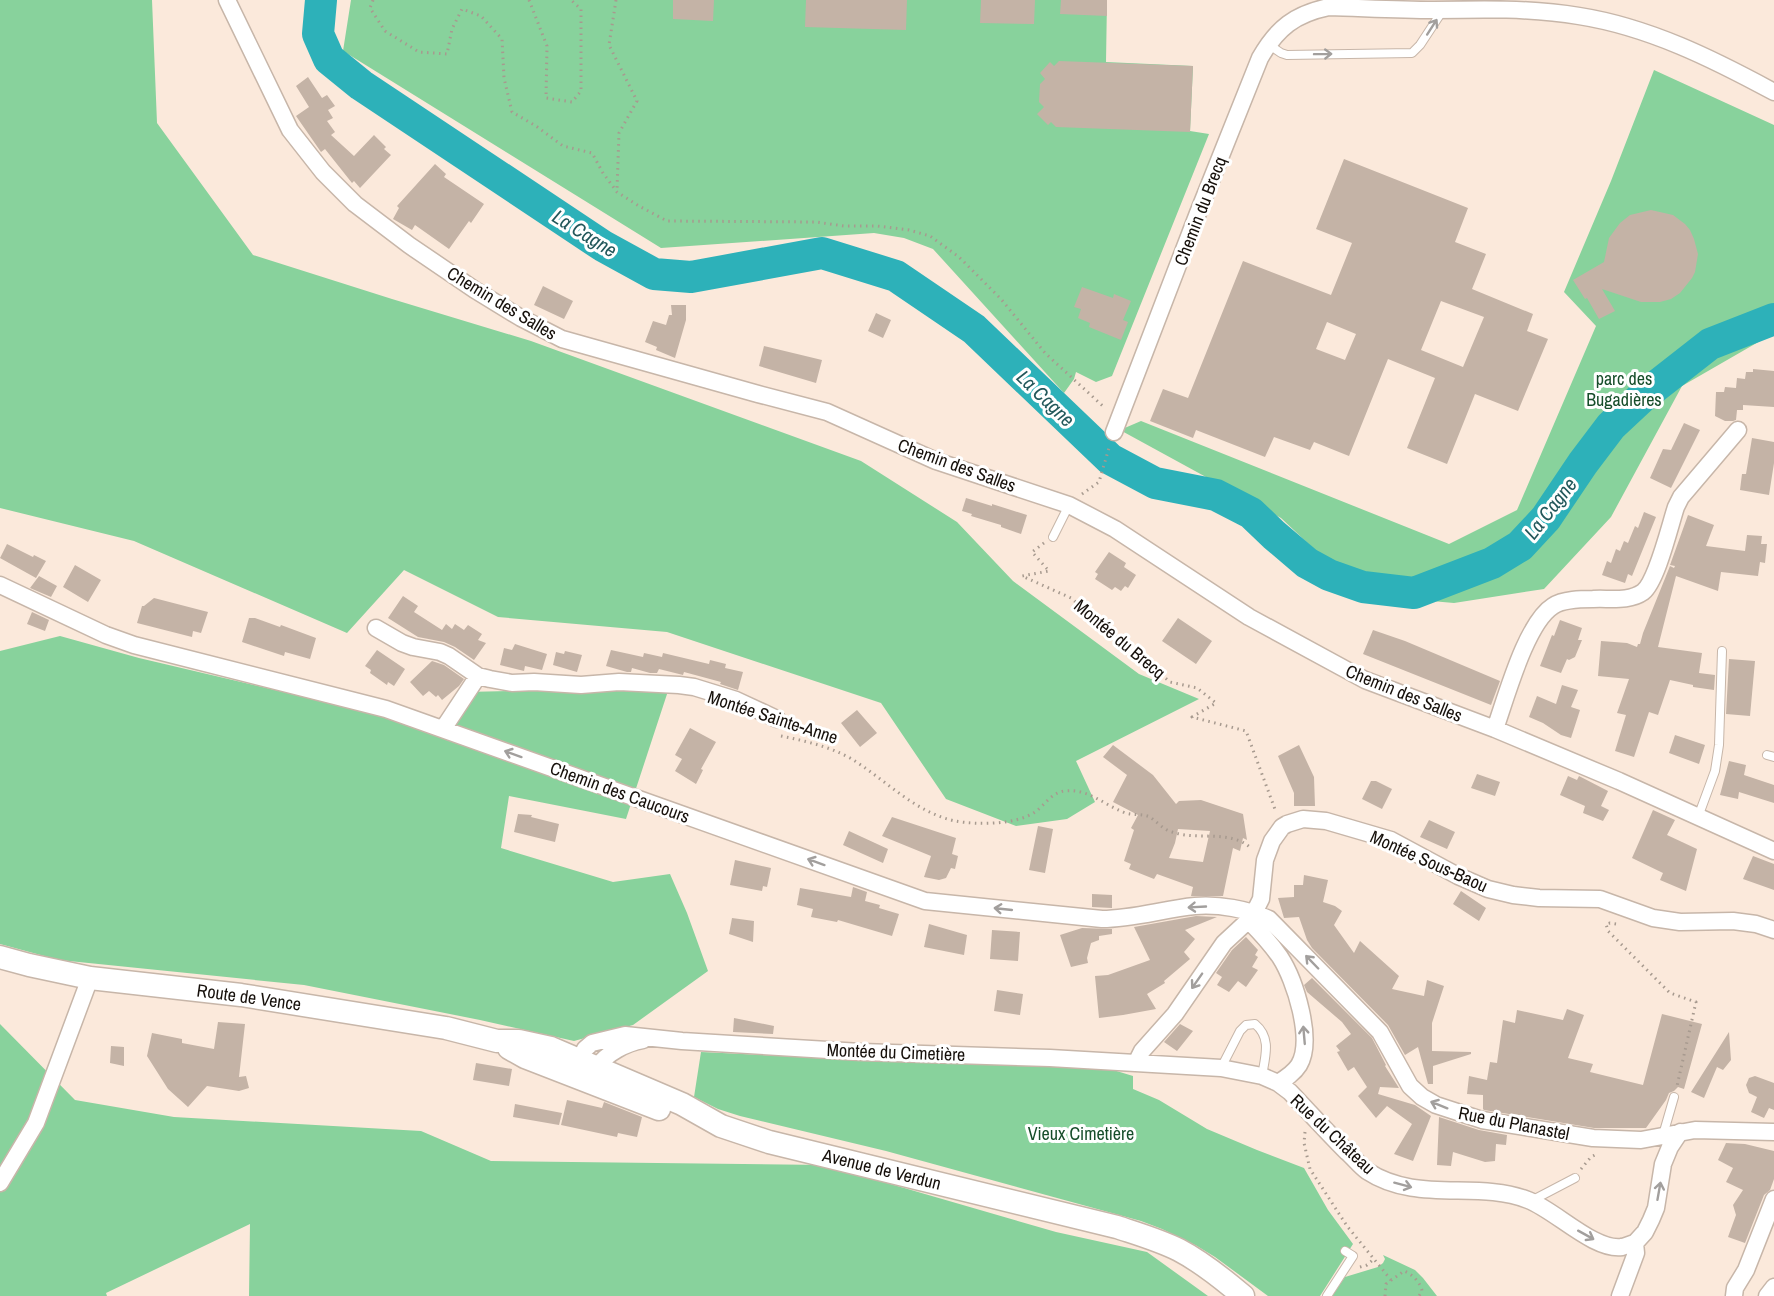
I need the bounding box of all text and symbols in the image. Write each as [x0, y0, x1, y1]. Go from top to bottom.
one-way arrow [1425, 19, 1438, 36]
one-way arrow [1313, 48, 1333, 60]
street label: Chemin du Brecq [1168, 153, 1232, 269]
water label: La Cagne [548, 203, 622, 263]
street label: Chemin des Salles [442, 260, 562, 346]
water label: La Cagne [1011, 364, 1081, 432]
park label: parc des Bugadières [1586, 366, 1662, 412]
street label: Chemin des Salles [895, 432, 1019, 498]
water label: La Cagne [1517, 472, 1583, 544]
street label: Montée du Brecq [1069, 593, 1171, 685]
street label: Chemin des Salles [1342, 658, 1466, 728]
street label: Montée Sainte-Anne [705, 684, 841, 750]
one-way arrow [504, 748, 523, 759]
street label: Chemin des Caucours [547, 755, 693, 829]
street label: Montée Sous-Baou [1366, 824, 1492, 898]
one-way arrow [807, 855, 825, 866]
one-way arrow [1187, 902, 1207, 913]
one-way arrow [994, 903, 1014, 914]
one-way arrow [1305, 955, 1319, 970]
one-way arrow [1191, 972, 1203, 988]
street label: Route de Vence [195, 977, 303, 1017]
one-way arrow [1298, 1026, 1309, 1046]
street label: Montée du Cimetière [826, 1037, 966, 1067]
street label: Rue du Château [1285, 1088, 1381, 1180]
one-way arrow [1431, 1099, 1449, 1110]
street label: Rue du Planastel [1456, 1100, 1572, 1146]
park label: Vieux Cimetière [1028, 1121, 1134, 1146]
street label: Avenue de Verdun [819, 1142, 944, 1196]
one-way arrow [1393, 1180, 1412, 1192]
one-way arrow [1653, 1181, 1664, 1201]
one-way arrow [1577, 1230, 1595, 1241]

